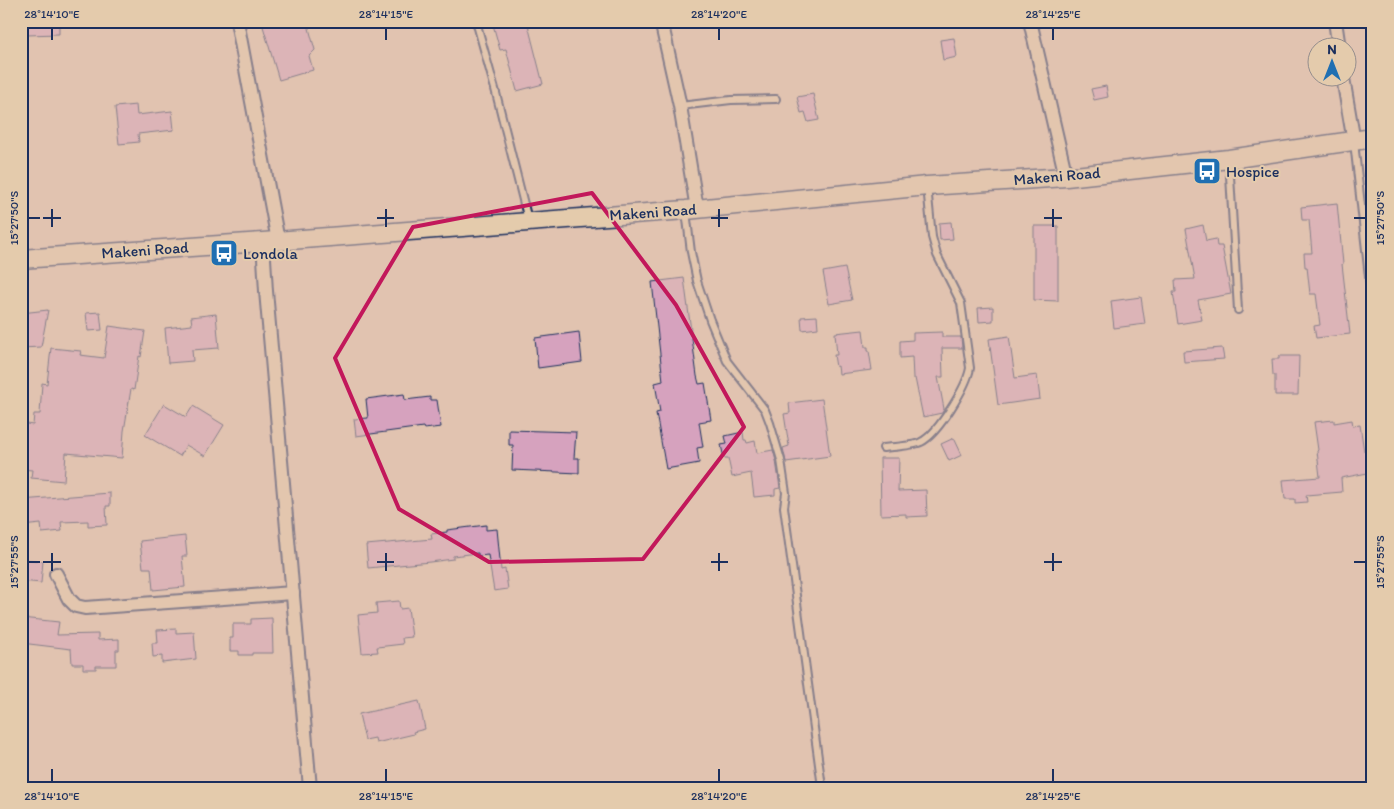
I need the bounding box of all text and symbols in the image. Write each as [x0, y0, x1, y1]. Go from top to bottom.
text: 28°14'10"E [24, 7, 80, 21]
text: 28°14'15"E [359, 7, 414, 21]
text: 28°14'20"E [691, 7, 747, 21]
text: 28°14'25"E [1025, 7, 1081, 21]
north arrow [1306, 38, 1356, 88]
text: N [1327, 41, 1337, 58]
bus stop icon: Hospice [1192, 156, 1222, 186]
place label: Hospice [1226, 162, 1280, 181]
street label: Makeni Road [1013, 163, 1102, 189]
text: 15°27'50"S [7, 190, 21, 245]
text: 15°27'50"S [1373, 190, 1387, 245]
street label: Makeni Road [609, 199, 698, 225]
street label: Makeni Road [101, 237, 190, 263]
bus stop icon: Londola [209, 238, 239, 268]
place label: Londola [243, 244, 299, 263]
text: 15°27'55"S [7, 535, 21, 589]
text: 15°27'55"S [1373, 535, 1387, 589]
text: 28°14'10"E [24, 789, 80, 803]
text: 28°14'15"E [359, 789, 414, 803]
text: 28°14'20"E [691, 789, 747, 803]
text: 28°14'25"E [1025, 789, 1081, 803]

